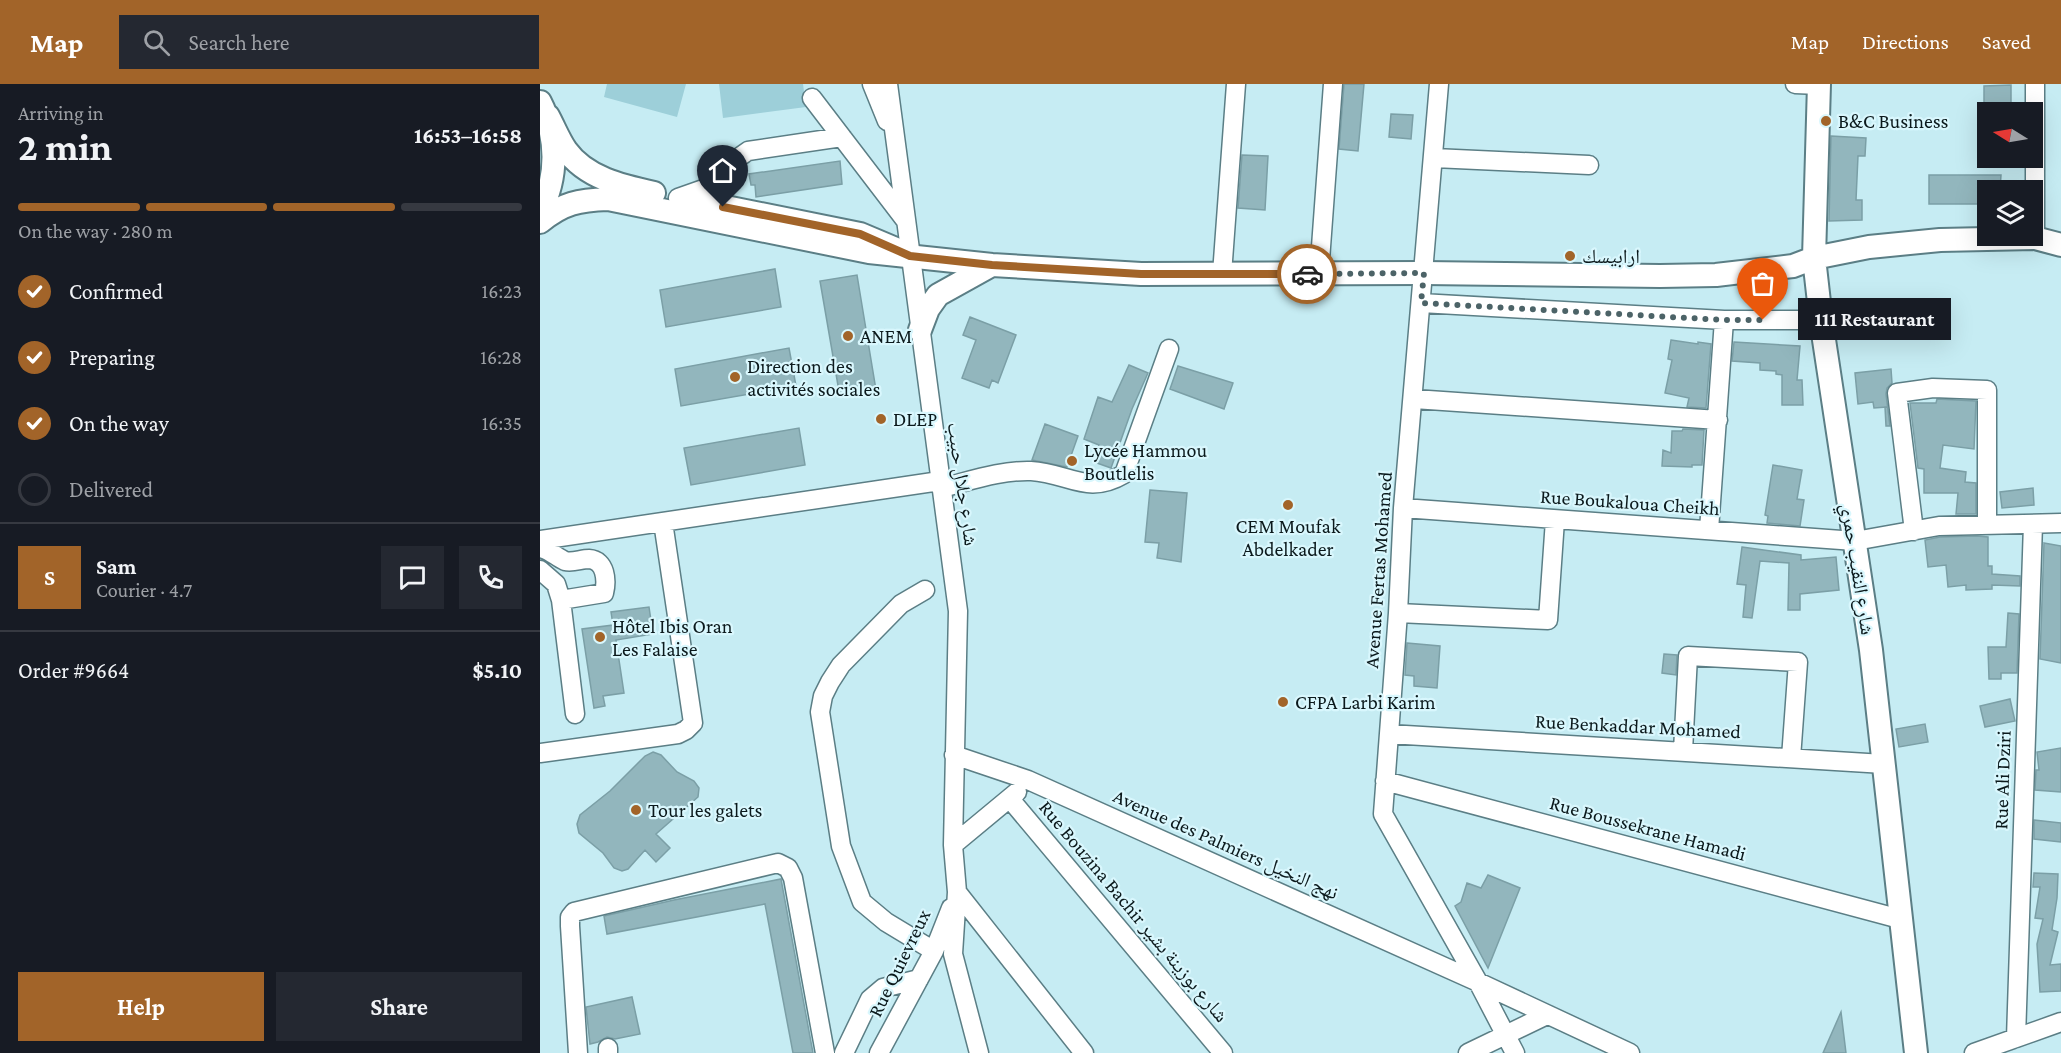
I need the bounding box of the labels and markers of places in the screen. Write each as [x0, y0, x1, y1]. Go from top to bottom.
place label: B&C Business [1838, 110, 1949, 132]
marker: B&C Business [1819, 114, 1833, 128]
pin [697, 145, 748, 207]
place label: ارابيسك [1582, 245, 1640, 268]
marker: ارابيسك [1563, 249, 1577, 263]
pin [1737, 258, 1788, 320]
callout: 111 Restaurant [1799, 299, 1952, 341]
place label: ANEM [860, 325, 912, 347]
marker: ANEM [841, 329, 855, 343]
place label: Direction des activités sociales [747, 355, 880, 400]
marker: Direction des activités sociales [728, 370, 742, 384]
place label: DLEP [893, 408, 937, 430]
marker: DLEP [874, 412, 888, 426]
place label: Lycée Hammou Boutlelis [1084, 439, 1208, 484]
marker: Lycée Hammou Boutlelis [1065, 454, 1079, 468]
marker: CEM Moufak Abdelkader [1281, 498, 1295, 512]
place label: CEM Moufak Abdelkader [1236, 515, 1341, 560]
place label: Hôtel Ibis Oran Les Falaise [612, 615, 733, 660]
marker: Hôtel Ibis Oran Les Falaise [593, 630, 607, 644]
place label: CFPA Larbi Karim [1295, 691, 1436, 713]
marker: CFPA Larbi Karim [1276, 695, 1290, 709]
place label: Tour les galets [648, 799, 762, 822]
marker: Tour les galets [629, 803, 643, 817]

